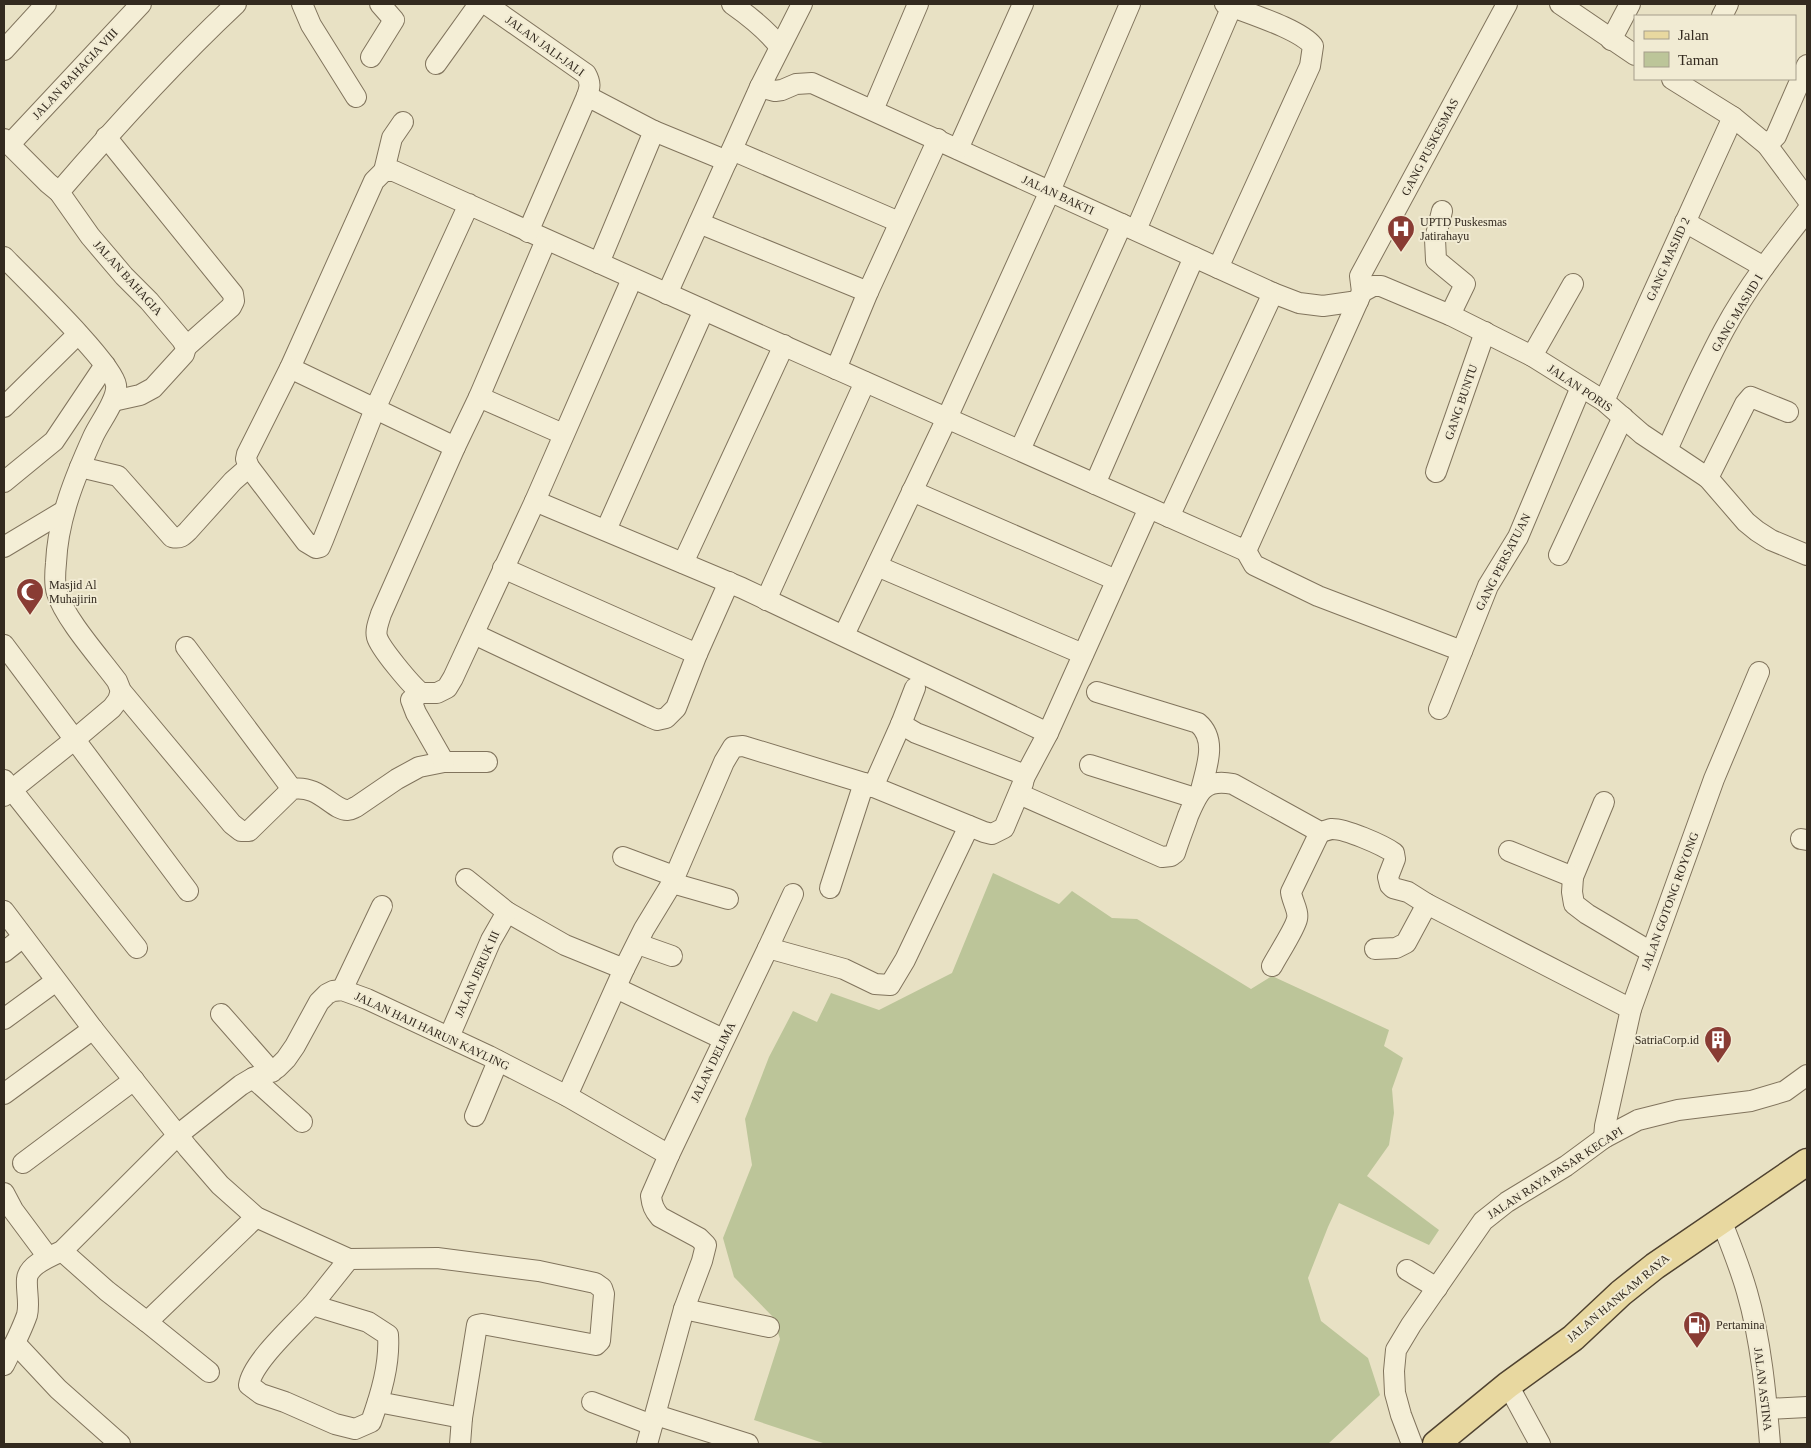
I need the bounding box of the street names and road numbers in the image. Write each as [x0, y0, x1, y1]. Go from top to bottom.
street label: JALAN JALI-JALI [503, 13, 587, 79]
street label: JALAN BAHAGIA VIII [29, 26, 121, 122]
street label: GANG PUSKESMAS [1398, 96, 1462, 198]
street label: JALAN BAKTI [1020, 172, 1096, 218]
street label: GANG MASJID 2 [1643, 215, 1693, 303]
street label: JALAN BAHAGIA [91, 238, 166, 319]
street label: GANG MASJID I [1708, 272, 1766, 354]
street label: JALAN PORIS [1545, 361, 1615, 415]
street label: GANG BUNTU [1442, 362, 1481, 442]
street label: GANG PERSATUAN [1472, 511, 1534, 613]
street label: JALAN GOTONG ROYONG [1638, 830, 1702, 972]
street label: JALAN JERUK III [452, 929, 502, 1019]
street label: JALAN HAJI HARUN KAYLING [352, 989, 512, 1073]
street label: JALAN DELIMA [687, 1019, 739, 1104]
street label: JALAN RAYA PASAR KECAPI [1485, 1124, 1625, 1222]
street label: JALAN HANKAM RAYA [1564, 1251, 1672, 1345]
street label: JALAN ASTINA [1751, 1346, 1775, 1432]

